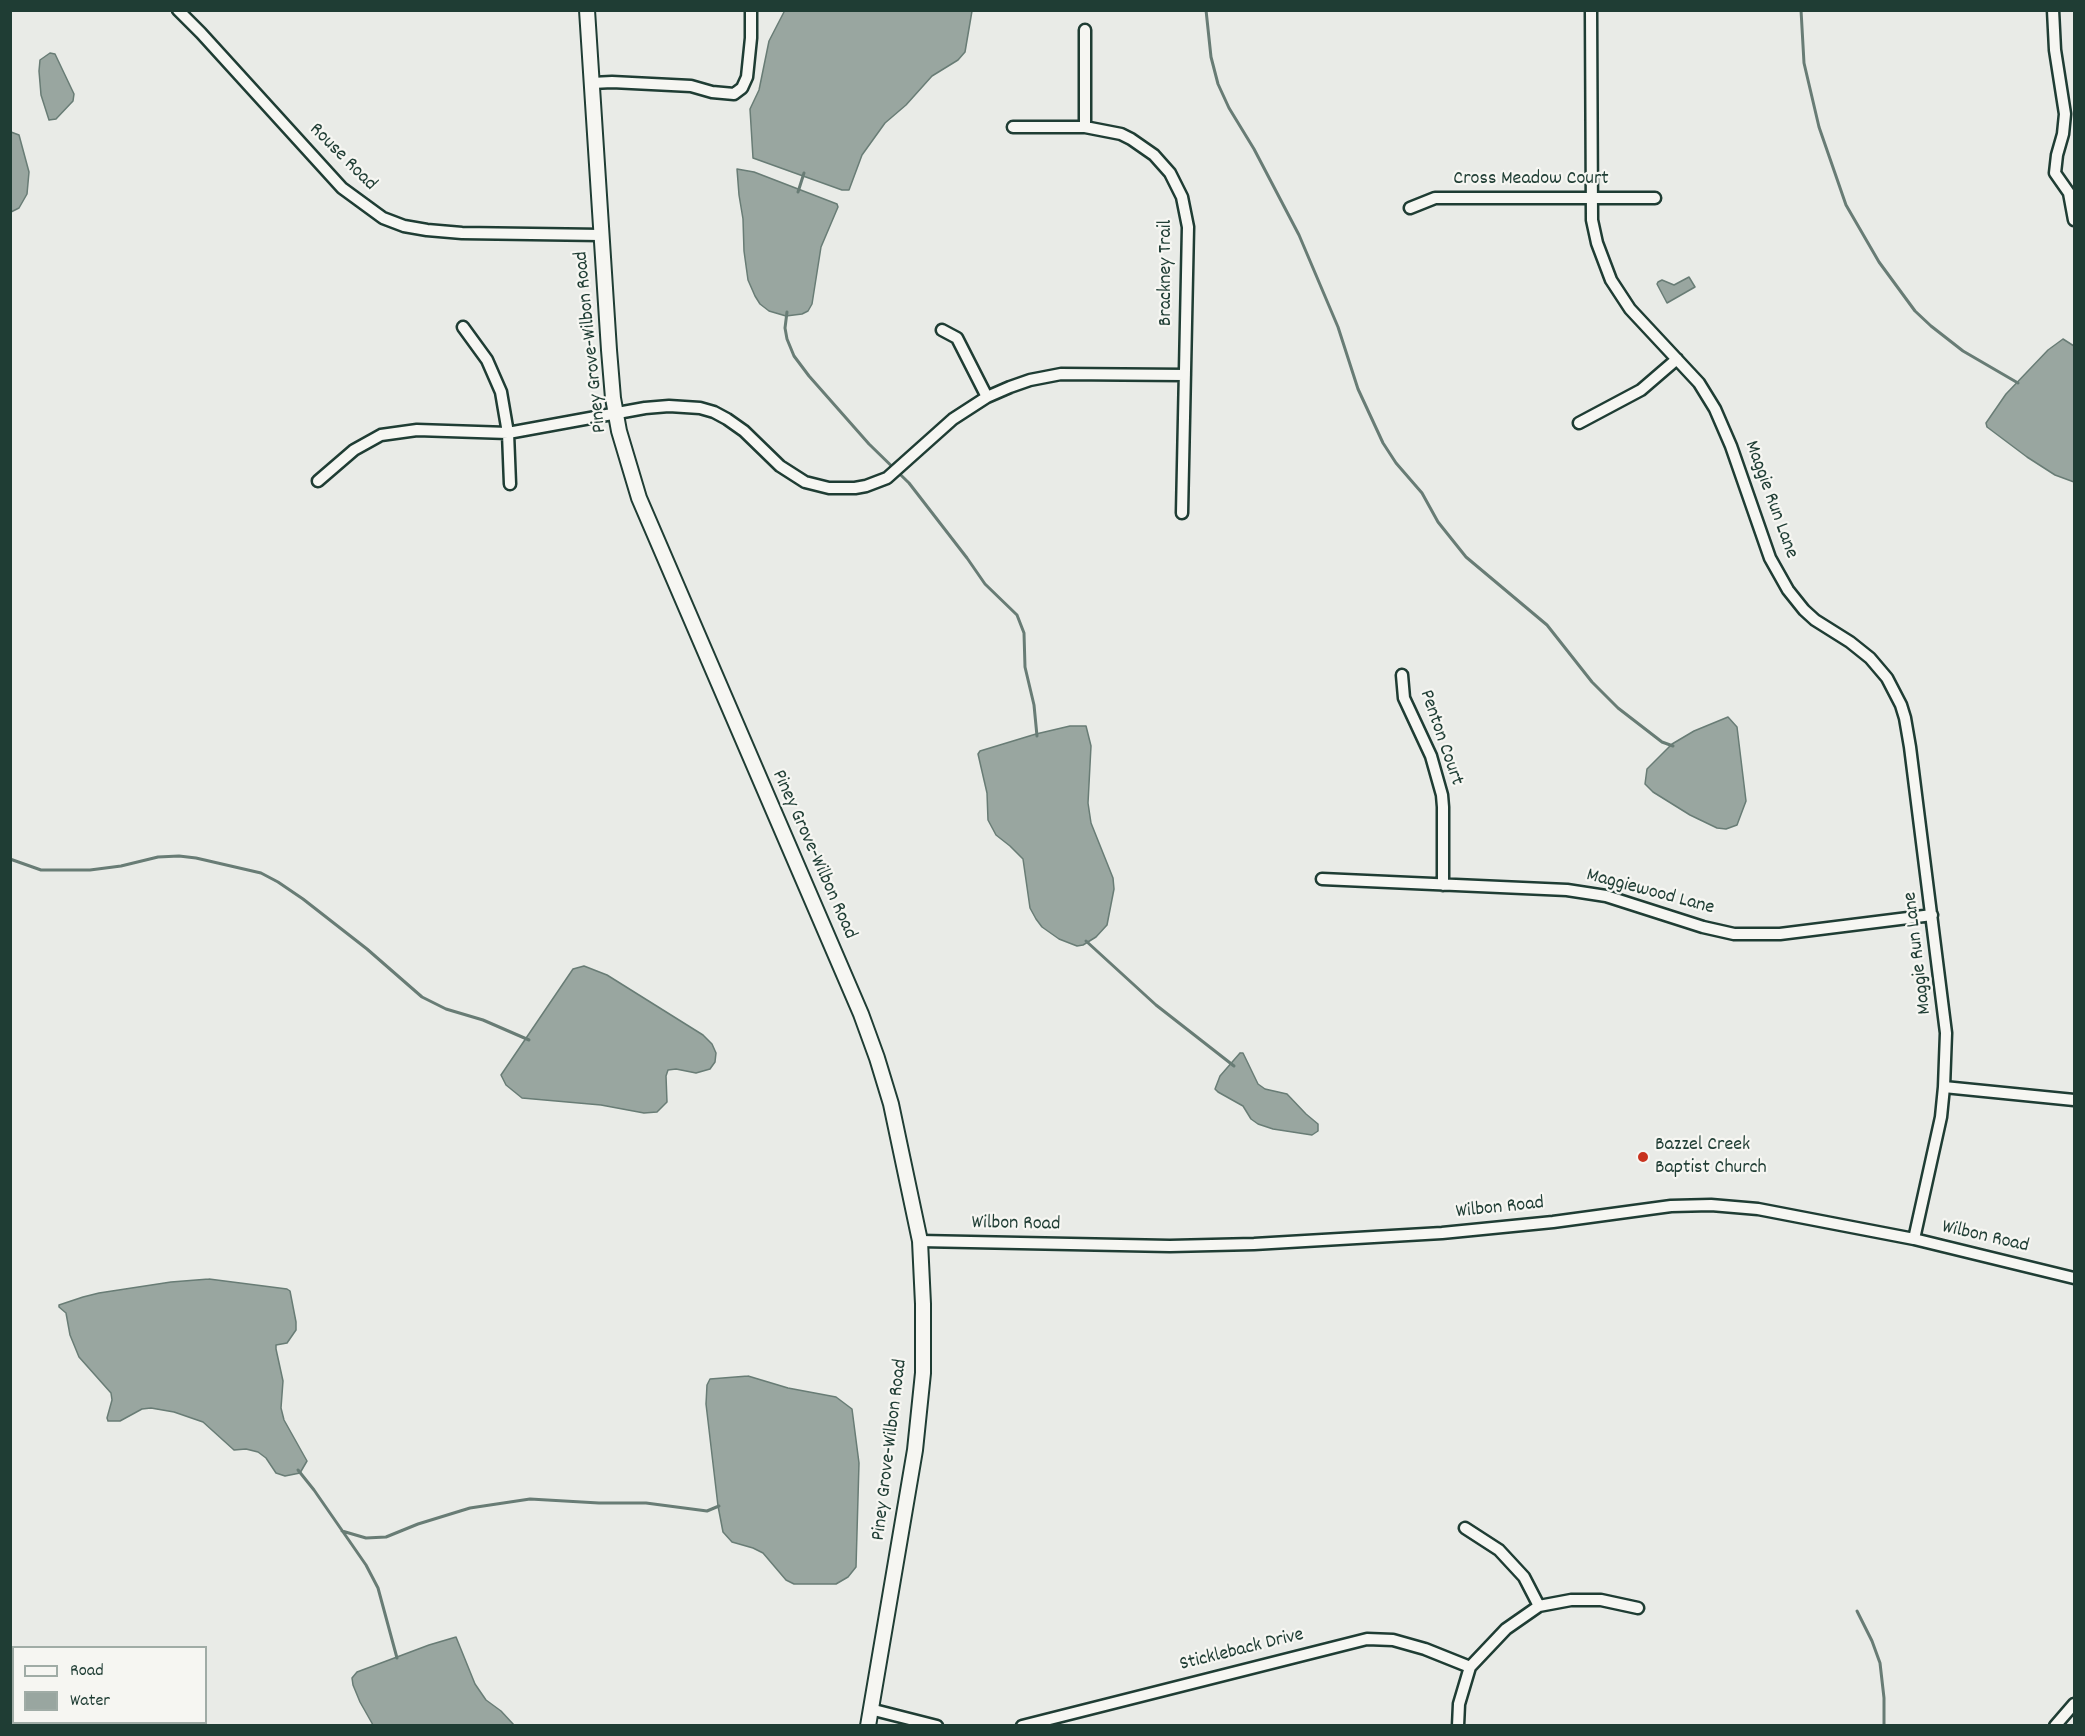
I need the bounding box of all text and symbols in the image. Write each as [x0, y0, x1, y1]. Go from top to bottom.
street label: Rouse Road [303, 119, 381, 197]
street label: Cross Meadow Court [1453, 168, 1609, 192]
street label: Brackney Trail [1155, 220, 1179, 326]
street label: Piney Grove-Wilbon Road [571, 250, 613, 434]
street label: Maggie Run Lane [1738, 438, 1802, 562]
street label: Penton Court [1412, 687, 1468, 789]
street label: Piney Grove-Wilbon Road [765, 767, 861, 943]
street label: Maggiewood Lane [1583, 864, 1717, 922]
street label: Maggie Run Lane [1900, 890, 1938, 1016]
place label: Bazzel Creek Baptist Church [1655, 1134, 1767, 1181]
marker: Bazzel Creek Baptist Church [1636, 1150, 1650, 1164]
street label: Wilbon Road [1455, 1192, 1545, 1226]
street label: Wilbon Road [971, 1212, 1061, 1238]
street label: Wilbon Road [1939, 1216, 2031, 1260]
street label: Piney Grove-Wilbon Road [868, 1358, 914, 1542]
street label: Stickleback Drive [1177, 1624, 1307, 1678]
legend [12, 1646, 207, 1724]
text: Road [70, 1659, 104, 1684]
text: Water [70, 1689, 110, 1714]

